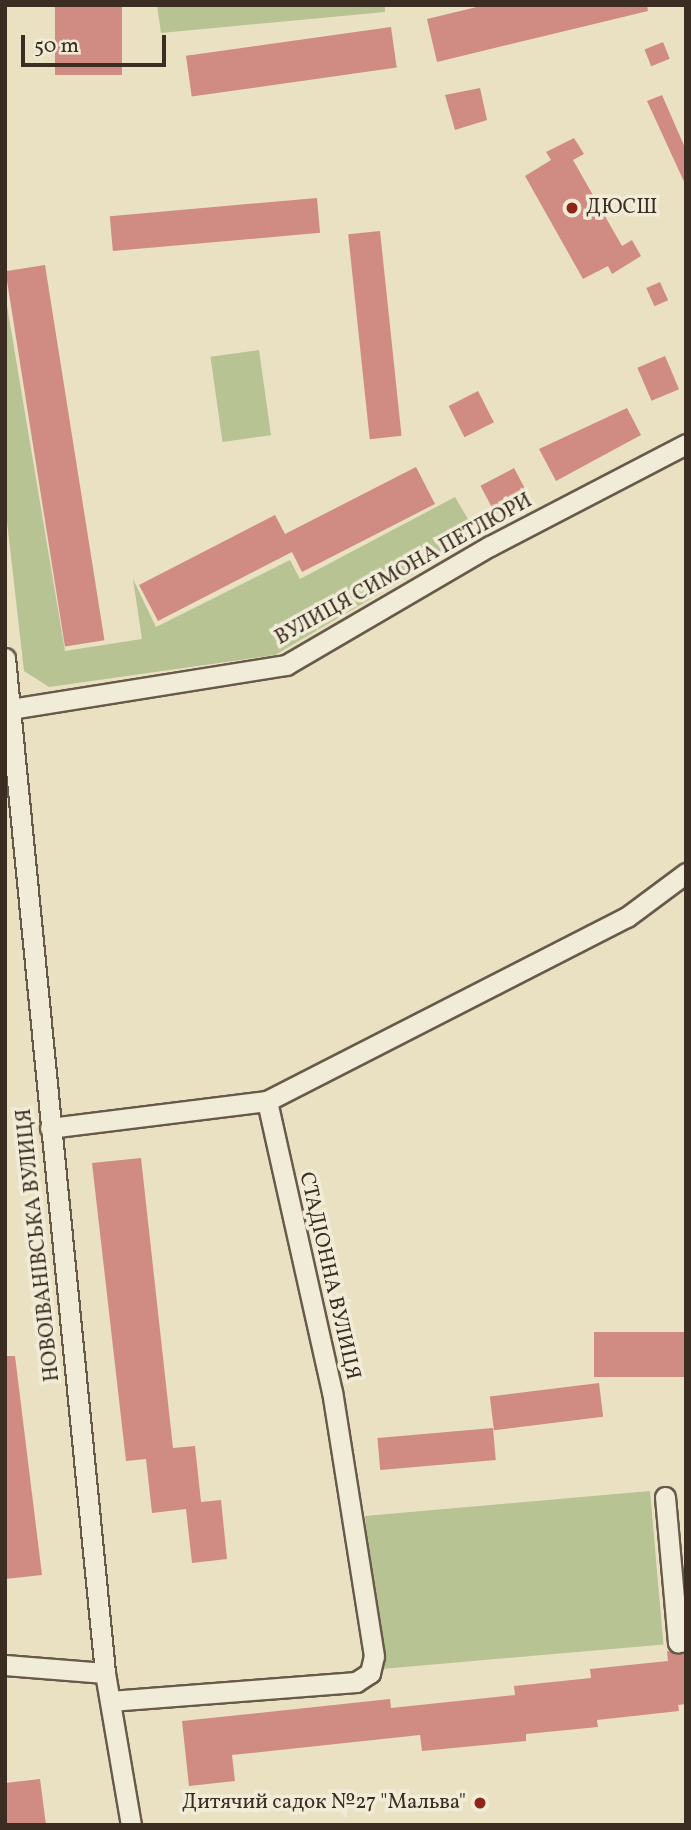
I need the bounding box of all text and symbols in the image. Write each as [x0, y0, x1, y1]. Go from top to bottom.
scale bar [24, 21, 170, 65]
text: 50 m [34, 32, 79, 61]
place label: ДЮСШ [586, 195, 657, 221]
marker: ДЮСШ [564, 200, 580, 216]
street label: ВУЛИЦЯ СИМОНА ПЕТЛЮРИ [271, 489, 537, 651]
street label: НОВОІВАНІВСЬКА ВУЛИЦЯ [12, 1107, 66, 1383]
street label: СТАДІОННА ВУЛИЦЯ [293, 1170, 365, 1382]
place label: Дитячий садок №27 "Мальва" [182, 1790, 466, 1816]
marker: Дитячий садок №27 "Мальва" [472, 1795, 488, 1811]

